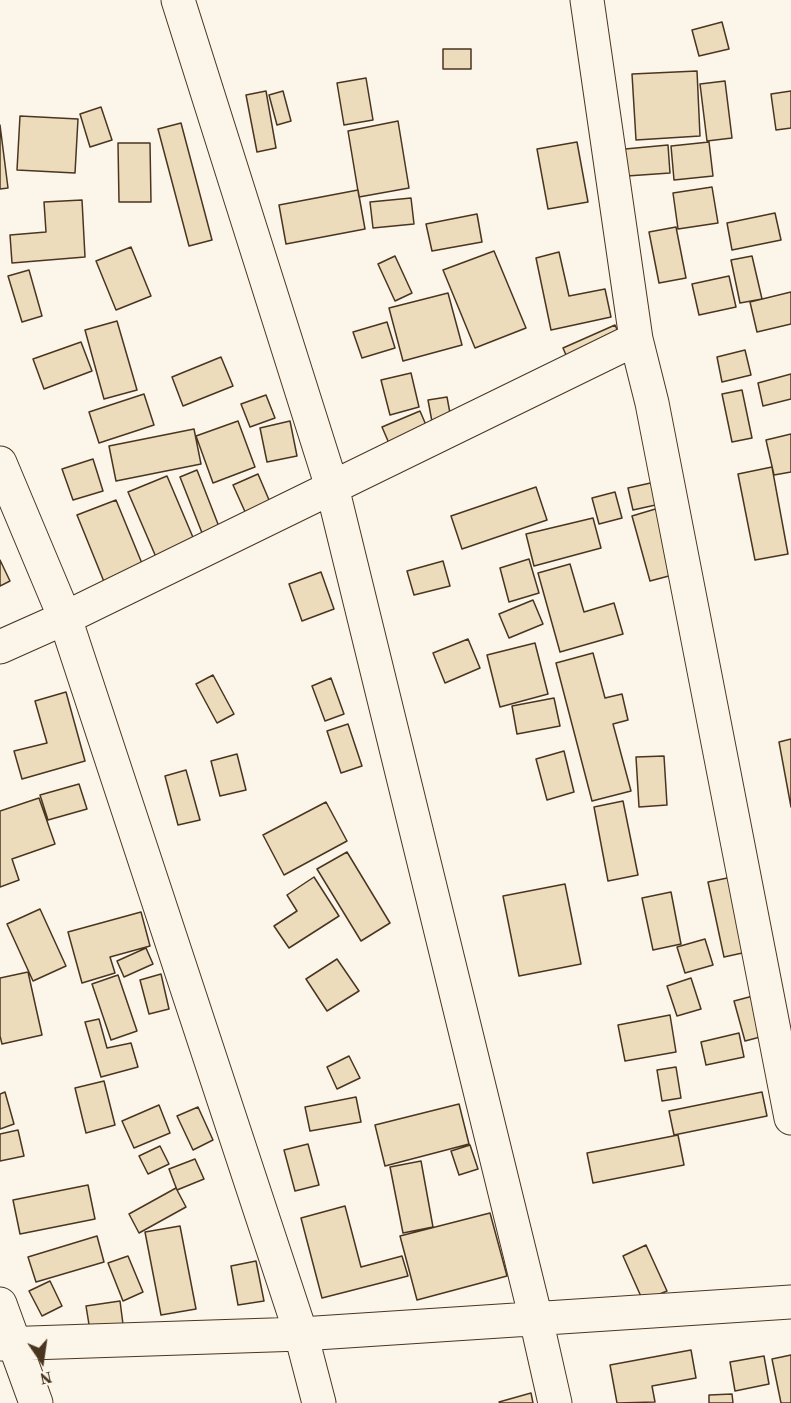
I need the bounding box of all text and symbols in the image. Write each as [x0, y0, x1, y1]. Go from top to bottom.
north arrow [12, 1331, 72, 1391]
text: N [38, 1367, 54, 1391]

